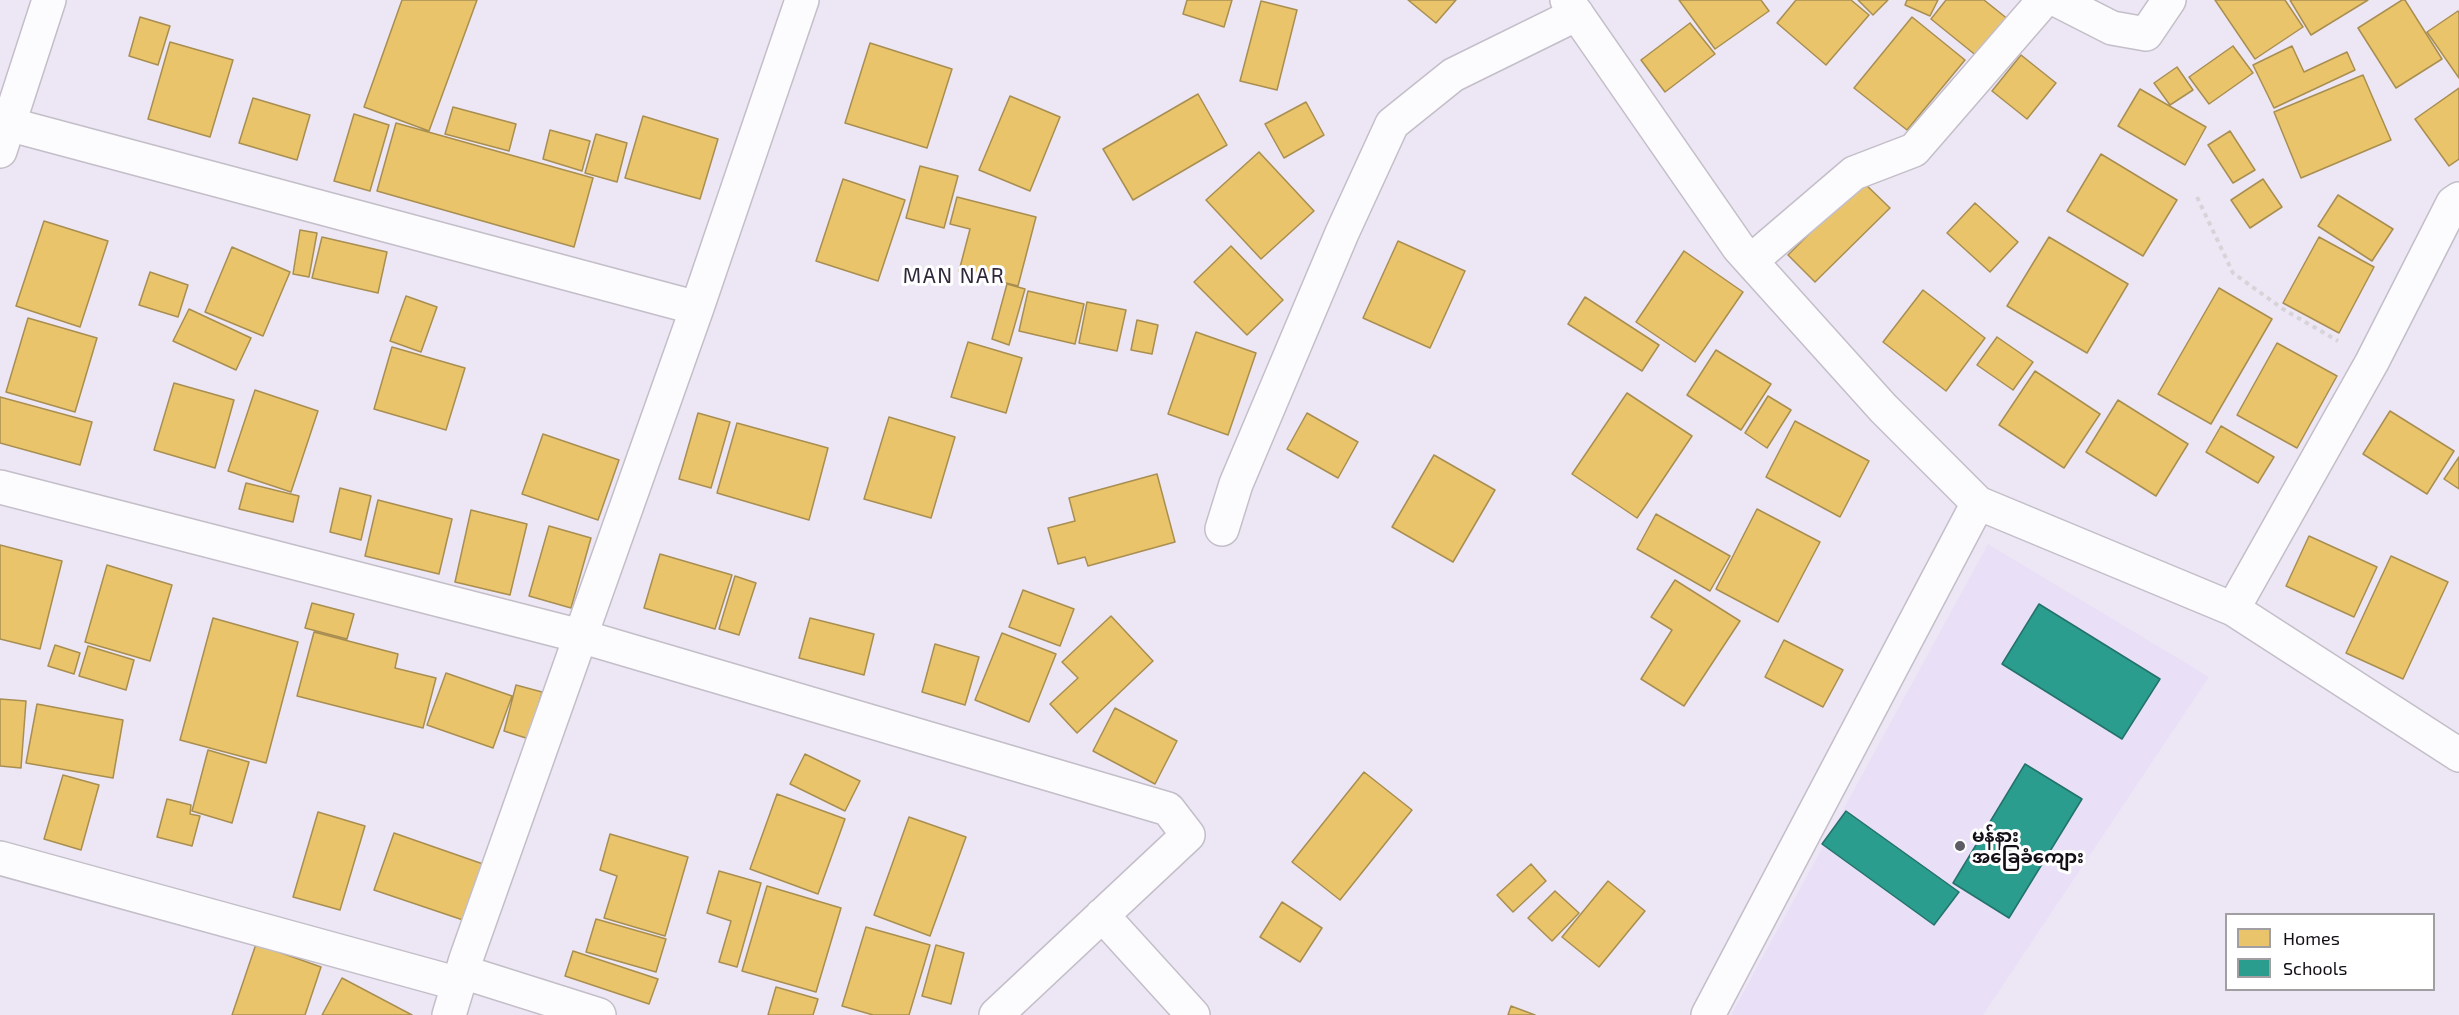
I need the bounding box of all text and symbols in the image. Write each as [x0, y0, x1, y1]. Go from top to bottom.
district label: MAN NAR [903, 263, 1005, 289]
place label: မန်နား အခြေခံကျေား [1972, 825, 2084, 868]
marker: မန်နား အခြေခံကျေား [1953, 839, 1967, 853]
legend [2225, 913, 2435, 991]
text: Homes [2283, 927, 2340, 949]
text: Schools [2283, 957, 2347, 979]

